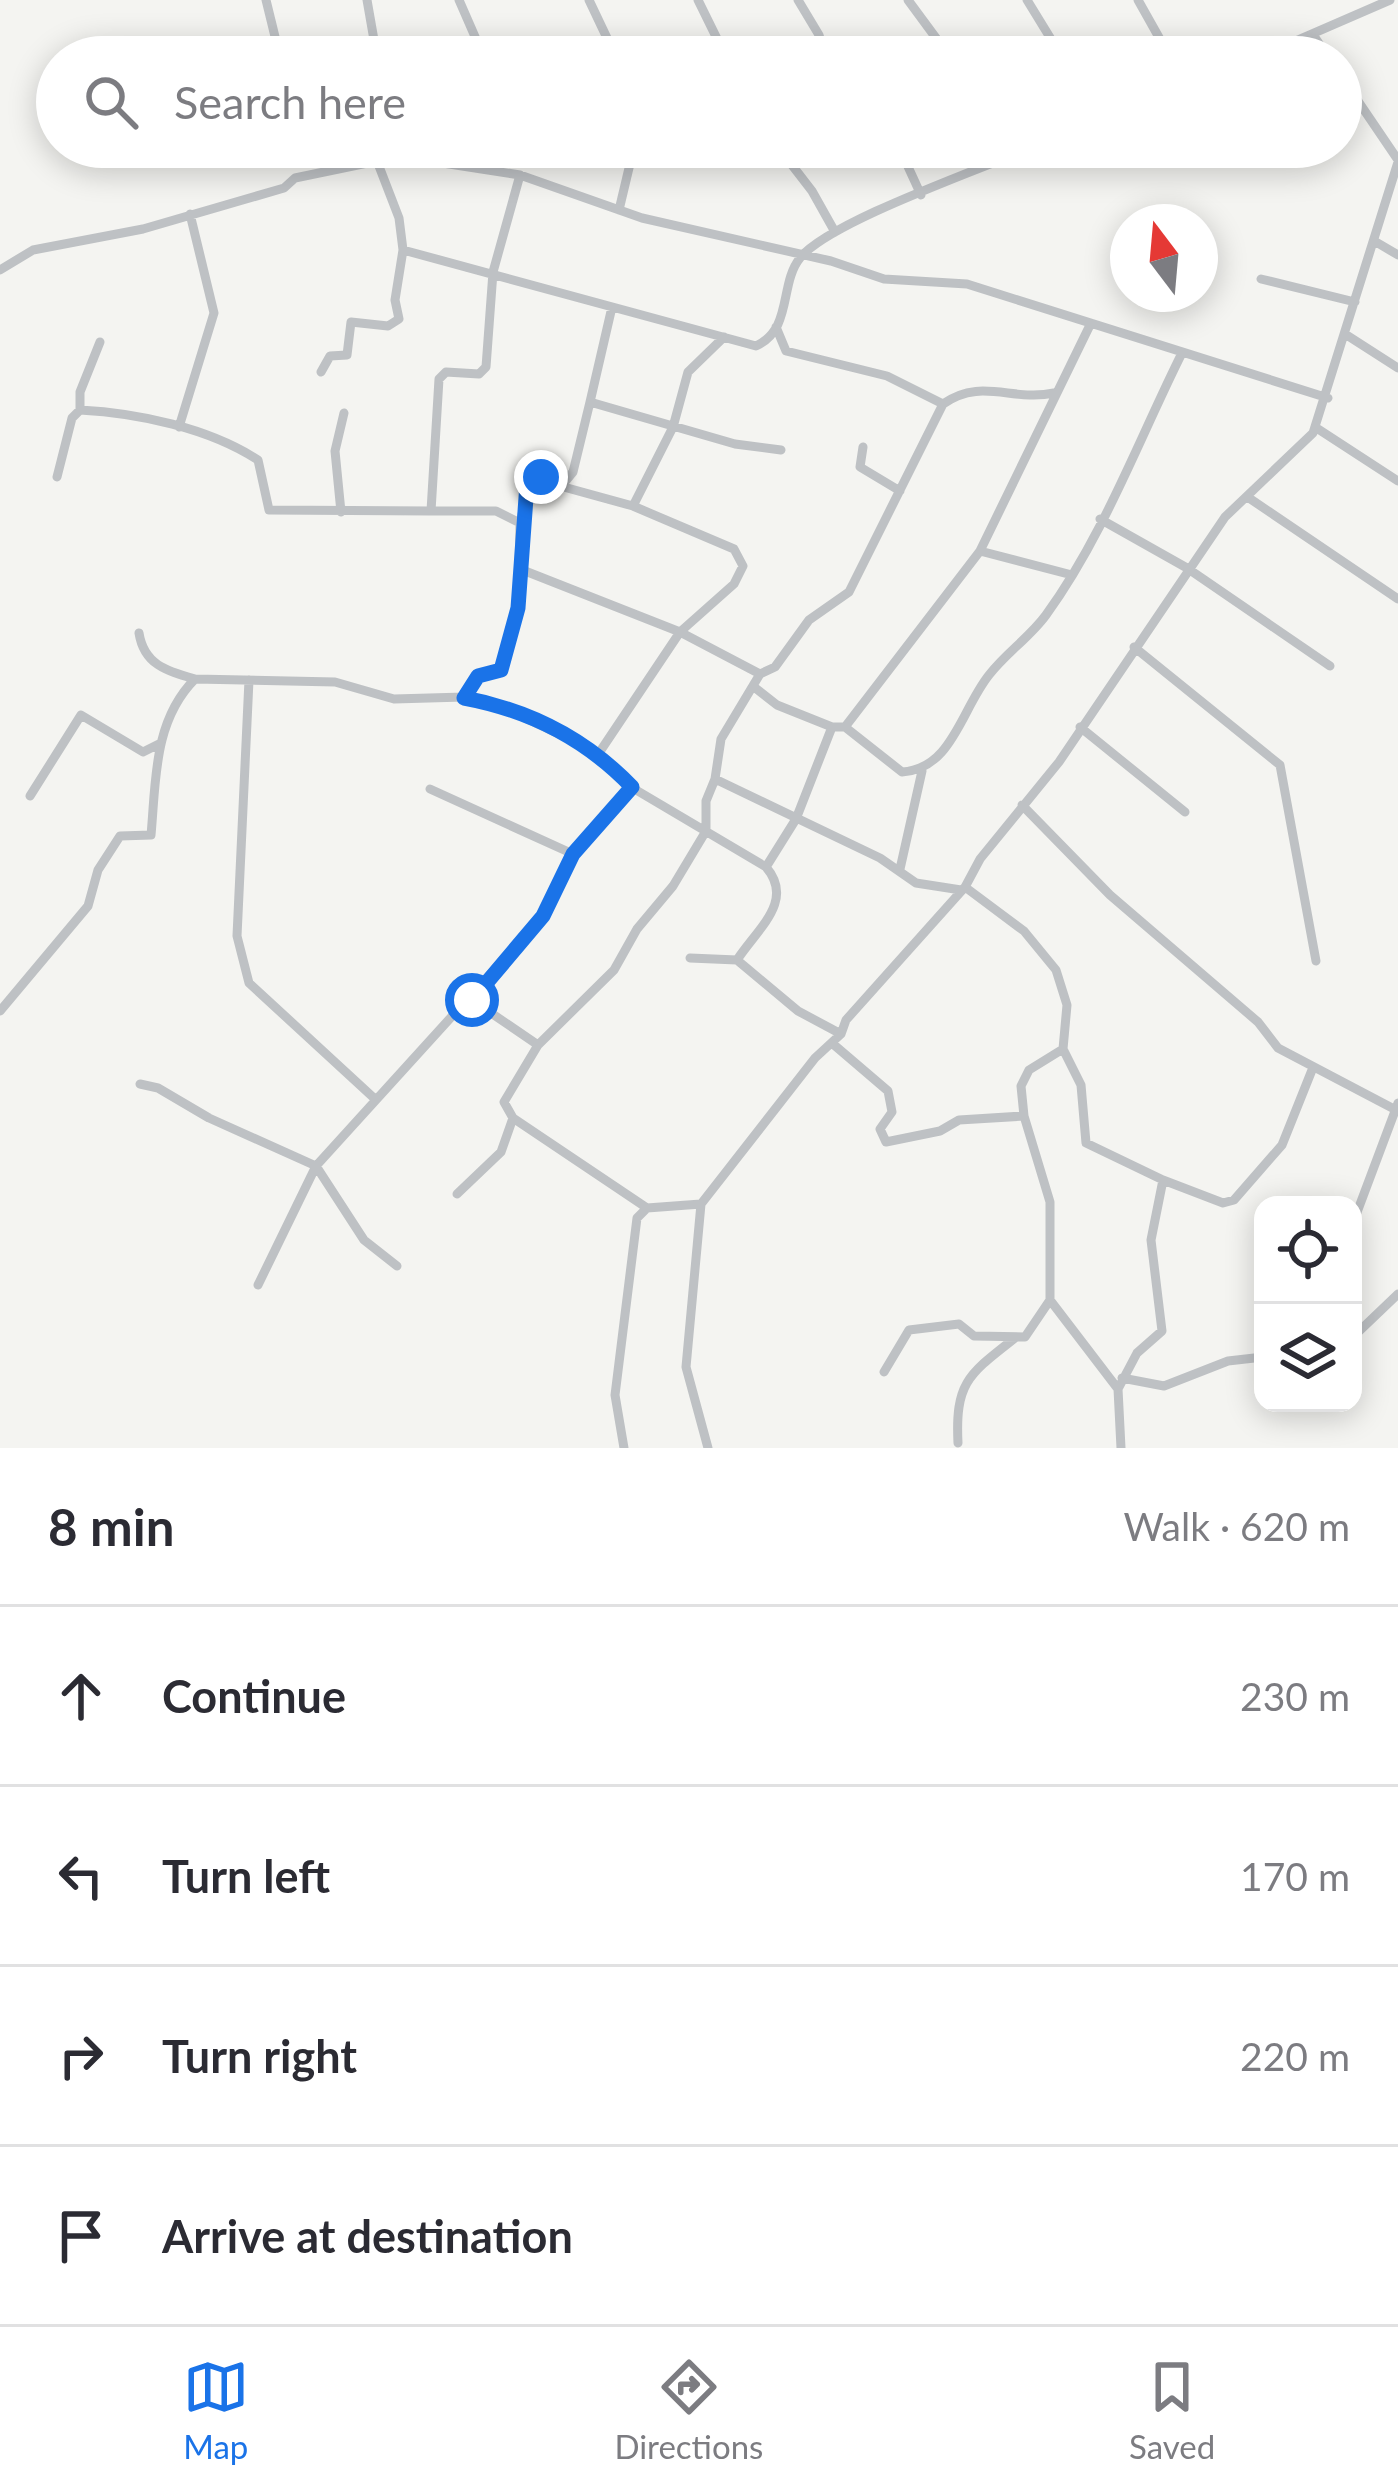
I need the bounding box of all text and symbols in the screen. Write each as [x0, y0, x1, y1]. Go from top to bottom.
search box [36, 36, 1362, 168]
icon: search [78, 69, 144, 135]
text: Search here [174, 75, 406, 129]
north arrow [1110, 204, 1218, 312]
route end [514, 450, 568, 504]
route start [445, 973, 499, 1027]
map controls [1254, 1196, 1362, 1412]
button: locate [1254, 1196, 1362, 1304]
button: layers [1254, 1304, 1362, 1412]
text: 8 min [48, 1496, 174, 1557]
text: Walk · 620 m [1123, 1503, 1350, 1549]
icon: ahead [48, 1663, 114, 1729]
text: Continue [162, 1669, 346, 1723]
text: 230 m [1240, 1673, 1350, 1719]
icon: left [48, 1843, 114, 1909]
text: Turn left [162, 1849, 330, 1903]
text: 170 m [1240, 1853, 1350, 1899]
icon: right [48, 2023, 114, 2089]
text: Turn right [162, 2029, 357, 2083]
text: 220 m [1240, 2033, 1350, 2079]
icon: arrive [48, 2203, 114, 2269]
text: Arrive at destination [162, 2209, 573, 2263]
tab: Map [183, 2354, 249, 2466]
tab: Directions [614, 2354, 763, 2466]
tab: Saved [1129, 2354, 1215, 2466]

